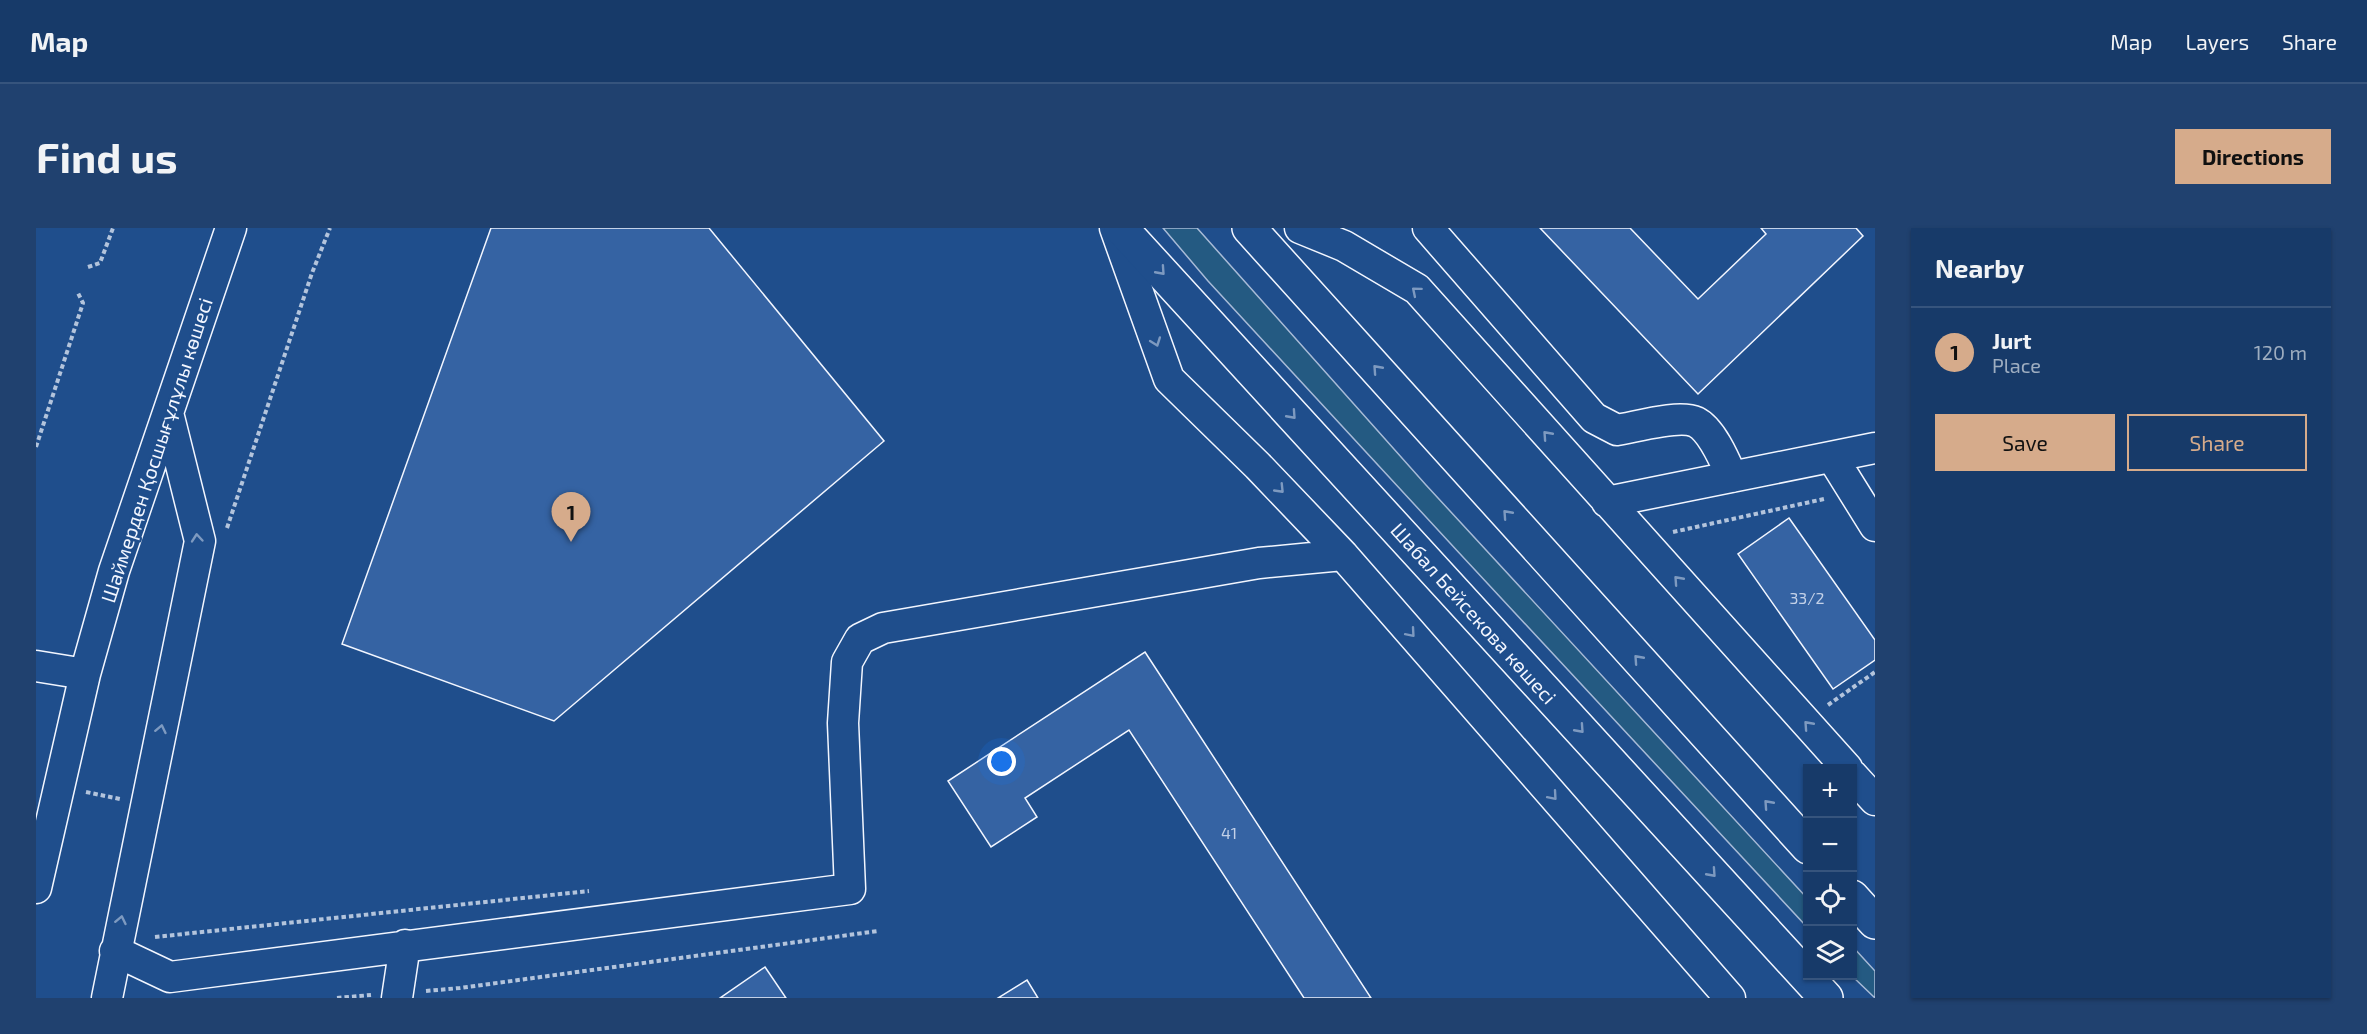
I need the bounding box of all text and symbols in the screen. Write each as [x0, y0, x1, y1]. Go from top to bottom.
text: Map [30, 24, 88, 58]
text: Map [2110, 29, 2152, 54]
text: Layers [2185, 29, 2249, 54]
text: Share [2282, 29, 2337, 54]
button: Directions [2175, 129, 2331, 184]
text: Find us [36, 131, 178, 181]
text: Nearby [1935, 252, 2024, 283]
one-way arrow [1153, 264, 1164, 275]
one-way arrow [1412, 287, 1423, 298]
street label: Шаймерден Қосшығұлұлы көшесі [95, 294, 217, 606]
text: Jurt [1992, 327, 2032, 353]
one-way arrow [1148, 336, 1161, 347]
text: 1 [1950, 340, 1959, 364]
text: 120 m [2254, 340, 2307, 364]
text: Place [1992, 353, 2041, 377]
one-way arrow [1373, 365, 1384, 376]
one-way arrow [1285, 408, 1296, 419]
button: Save [1935, 414, 2115, 471]
button: Share [2127, 414, 2307, 471]
one-way arrow [1543, 431, 1554, 442]
one-way arrow [1273, 482, 1284, 493]
pin: 1 [552, 492, 590, 542]
one-way arrow [1503, 510, 1514, 521]
street label: Шабал Бейсекова көшесі [1386, 518, 1562, 708]
one-way arrow [191, 533, 204, 543]
one-way arrow [1674, 576, 1685, 587]
house number: 33/2 [1789, 588, 1825, 607]
one-way arrow [1404, 626, 1415, 637]
one-way arrow [1634, 655, 1645, 666]
one-way arrow [1804, 721, 1815, 732]
one-way arrow [1573, 722, 1584, 733]
one-way arrow [154, 724, 167, 734]
your location [987, 747, 1016, 776]
map controls [1803, 764, 1857, 980]
button: + [1803, 764, 1857, 818]
one-way arrow [1546, 789, 1557, 800]
one-way arrow [1764, 800, 1775, 810]
button: − [1803, 818, 1857, 872]
house number: 41 [1221, 823, 1237, 842]
one-way arrow [1705, 866, 1716, 877]
button: locate [1803, 872, 1857, 926]
one-way arrow [114, 915, 127, 925]
button: layers [1803, 926, 1857, 980]

